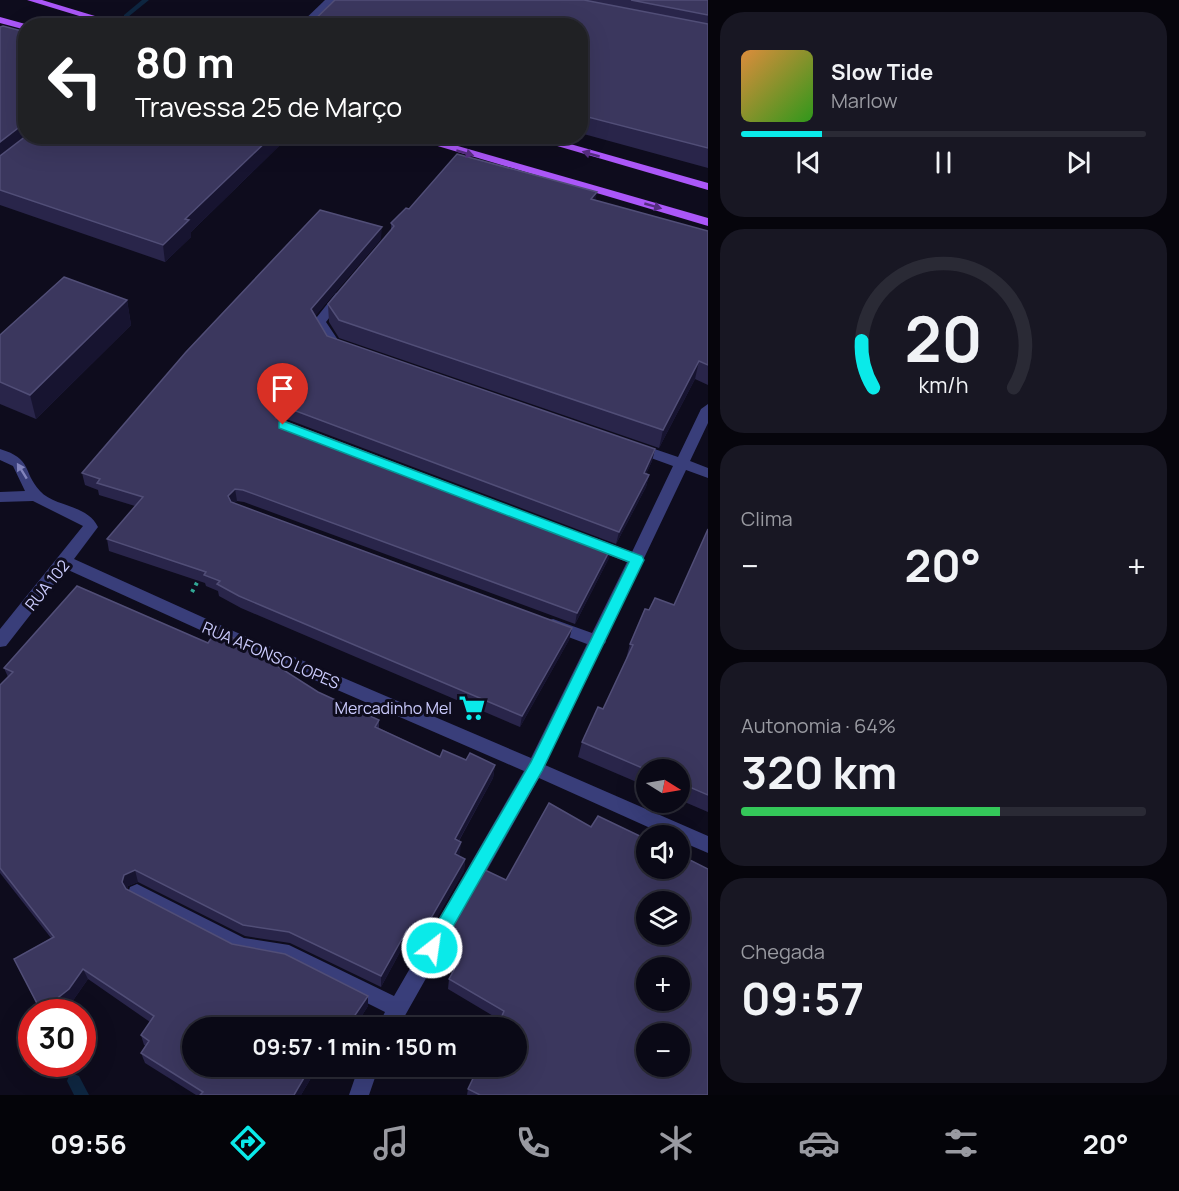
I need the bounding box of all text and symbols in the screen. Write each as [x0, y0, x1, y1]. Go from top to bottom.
text: 80 m [135, 33, 235, 91]
icon: left [36, 42, 114, 120]
text: Slow Tide [831, 57, 933, 87]
text: Marlow [831, 87, 898, 114]
text: Travessa 25 de Março [135, 88, 402, 125]
icon: previous [792, 146, 825, 179]
icon: pause [927, 146, 960, 179]
icon: next [1062, 146, 1095, 179]
one-way arrow [456, 149, 474, 158]
one-way arrow [582, 149, 600, 158]
one-way arrow [644, 202, 662, 211]
text: 20 [904, 295, 983, 381]
pin [257, 363, 308, 425]
text: km/h [919, 370, 968, 399]
icon: arrive [266, 372, 299, 405]
one-way arrow [17, 462, 28, 479]
text: Clima [741, 505, 793, 532]
text: 20° [905, 534, 981, 596]
text: − [741, 543, 759, 588]
text: + [1127, 543, 1146, 588]
street label: RUA 102 [20, 555, 74, 615]
street label: RUA AFONSO LOPES [199, 616, 343, 694]
supermarket icon: Mercadinho Mel [457, 693, 487, 723]
place label: Mercadinho Mel [334, 697, 452, 719]
text: Autonomia · 64% [741, 712, 896, 739]
text: 320 km [741, 741, 897, 803]
north arrow [636, 759, 690, 813]
map controls [636, 759, 690, 1077]
button: sound [636, 825, 690, 879]
button: layers [636, 891, 690, 945]
position arrow [400, 916, 464, 980]
text: Chegada [741, 938, 825, 965]
button: + [636, 957, 690, 1011]
text: 09:57 [741, 967, 864, 1029]
speed limit sign: 30 [18, 999, 96, 1077]
button: − [636, 1023, 690, 1077]
text: 09:57 · 1 min · 150 m [252, 1032, 457, 1062]
icon: directions [227, 1122, 269, 1164]
icon: music [370, 1122, 412, 1164]
icon: phone [512, 1122, 554, 1164]
icon: climate [655, 1122, 697, 1164]
icon: car [798, 1122, 840, 1164]
icon: filters [940, 1122, 982, 1164]
text: 09:56 [50, 1125, 127, 1162]
text: 20° [1083, 1125, 1129, 1162]

